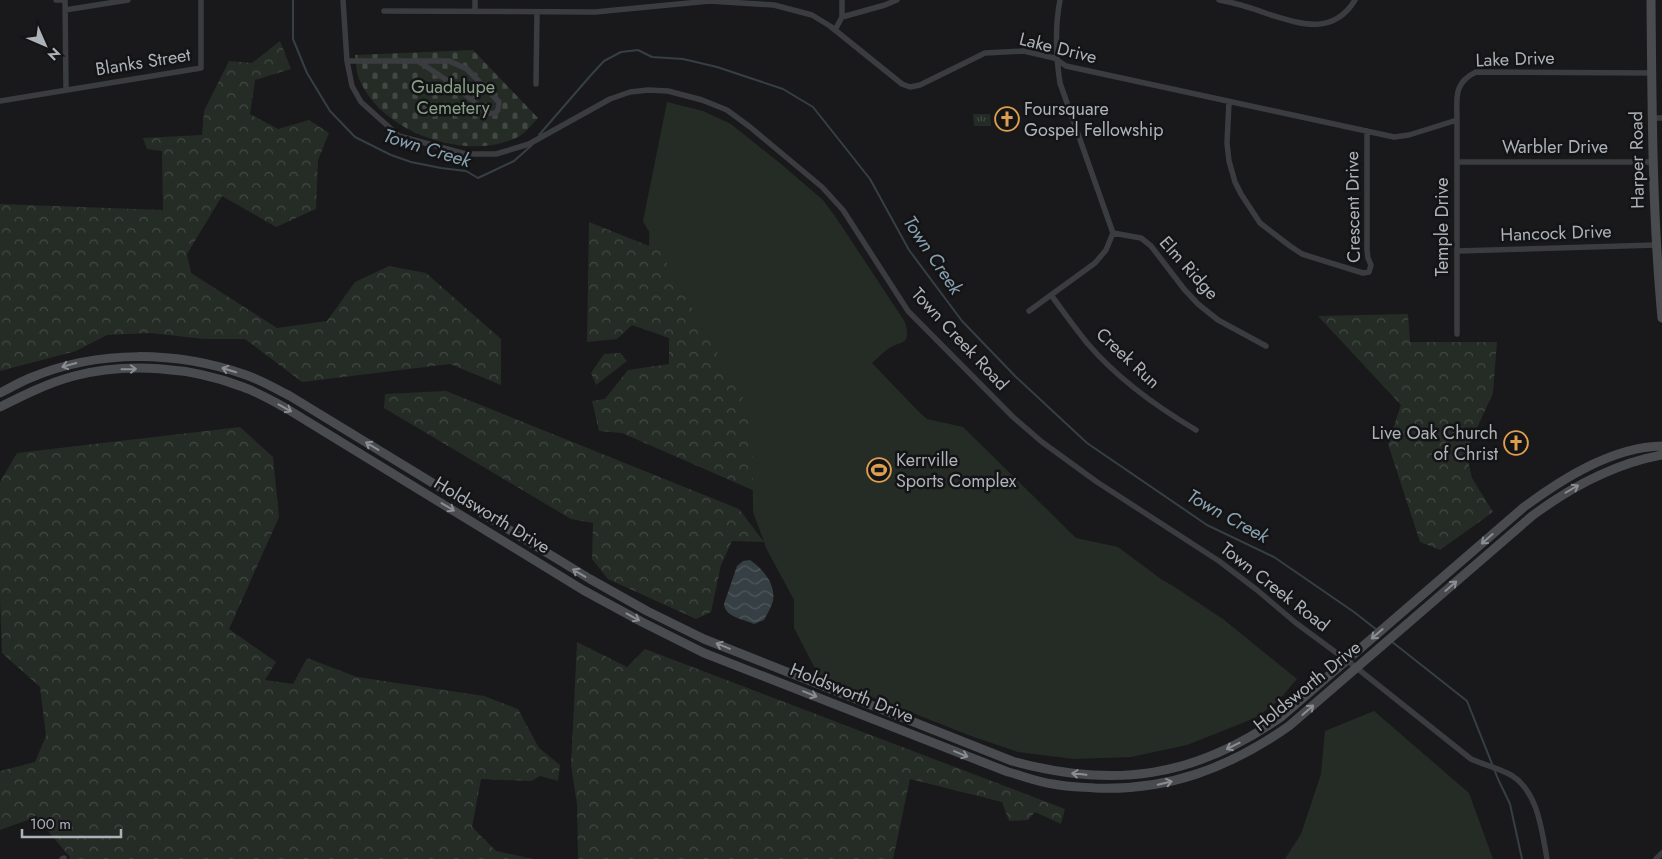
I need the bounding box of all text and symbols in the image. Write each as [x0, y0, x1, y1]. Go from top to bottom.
north arrow [20, 20, 70, 70]
street label: Lake Drive [1016, 26, 1100, 70]
street label: Blanks Street [94, 42, 193, 82]
text: N [43, 43, 65, 65]
street label: Lake Drive [1475, 45, 1555, 73]
park label: Guadalupe Cemetery [411, 74, 495, 121]
place label: Foursquare Gospel Fellowship [1024, 96, 1164, 143]
church icon: Foursquare Gospel Fellowship [994, 106, 1020, 132]
street label: Harper Road [1623, 111, 1651, 209]
water label: Town Creek [380, 122, 475, 174]
street label: Warbler Drive [1502, 134, 1608, 160]
street label: Crescent Drive [1339, 151, 1367, 263]
street label: Temple Drive [1429, 178, 1455, 276]
water label: Town Creek [897, 210, 970, 301]
street label: Hancock Drive [1500, 218, 1612, 248]
street label: Elm Ridge [1153, 230, 1225, 306]
street label: Town Creek Road [905, 282, 1015, 396]
street label: Creek Run [1090, 322, 1166, 394]
one-way arrow [61, 361, 77, 371]
one-way arrow [121, 364, 137, 374]
one-way arrow [222, 364, 238, 374]
one-way arrow [277, 403, 291, 413]
place label: Live Oak Church of Christ [1372, 420, 1499, 467]
church icon: Live Oak Church of Christ [1503, 430, 1529, 456]
one-way arrow [365, 441, 379, 452]
place label: Kerrville Sports Complex [896, 447, 1017, 494]
sports icon: Kerrville Sports Complex [866, 457, 892, 483]
street label: Holdsworth Drive [429, 470, 555, 560]
water label: Town Creek [1182, 482, 1275, 550]
one-way arrow [1565, 483, 1579, 493]
one-way arrow [441, 503, 455, 513]
one-way arrow [1481, 533, 1494, 544]
street label: Town Creek Road [1215, 536, 1335, 638]
one-way arrow [572, 567, 586, 577]
one-way arrow [1445, 580, 1458, 592]
one-way arrow [625, 613, 640, 623]
one-way arrow [1371, 628, 1384, 639]
street label: Holdsworth Drive [1248, 635, 1366, 737]
one-way arrow [716, 641, 731, 650]
street label: Holdsworth Drive [786, 656, 918, 730]
one-way arrow [802, 690, 817, 699]
one-way arrow [1301, 704, 1314, 716]
one-way arrow [1226, 741, 1241, 751]
one-way arrow [953, 749, 968, 759]
one-way arrow [1072, 769, 1088, 779]
one-way arrow [1156, 778, 1172, 787]
scale bar [22, 806, 121, 838]
text: 100 m [30, 813, 71, 835]

